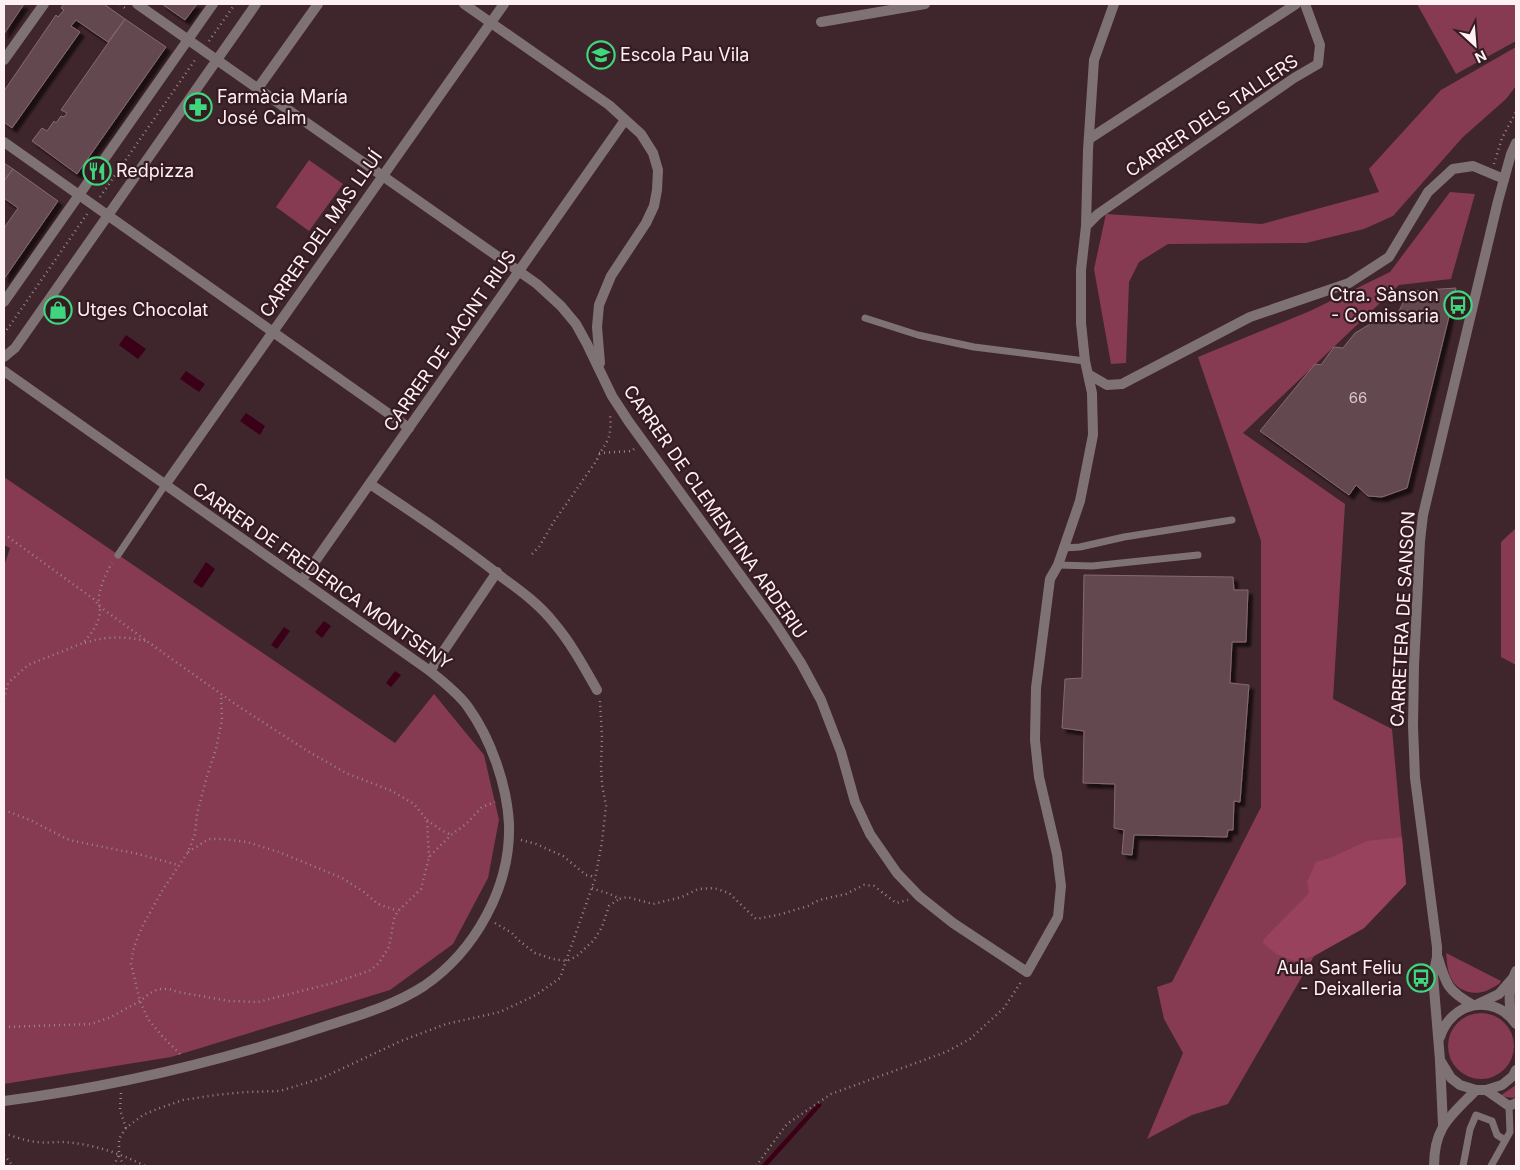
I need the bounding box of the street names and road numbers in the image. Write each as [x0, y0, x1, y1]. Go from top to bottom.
street label: CARRER DELS TALLERS [1122, 50, 1302, 181]
street label: CARRER DEL MAS LLUÍ [254, 146, 386, 321]
street label: CARRER DE JACINT RIUS [379, 246, 520, 435]
street label: CARRER DE CLEMENTINA ARDERIU [619, 381, 811, 643]
street label: CARRER DE FREDERICA MONTSENY [189, 478, 456, 674]
street label: CARRETERA DE SANSON [1386, 511, 1419, 727]

